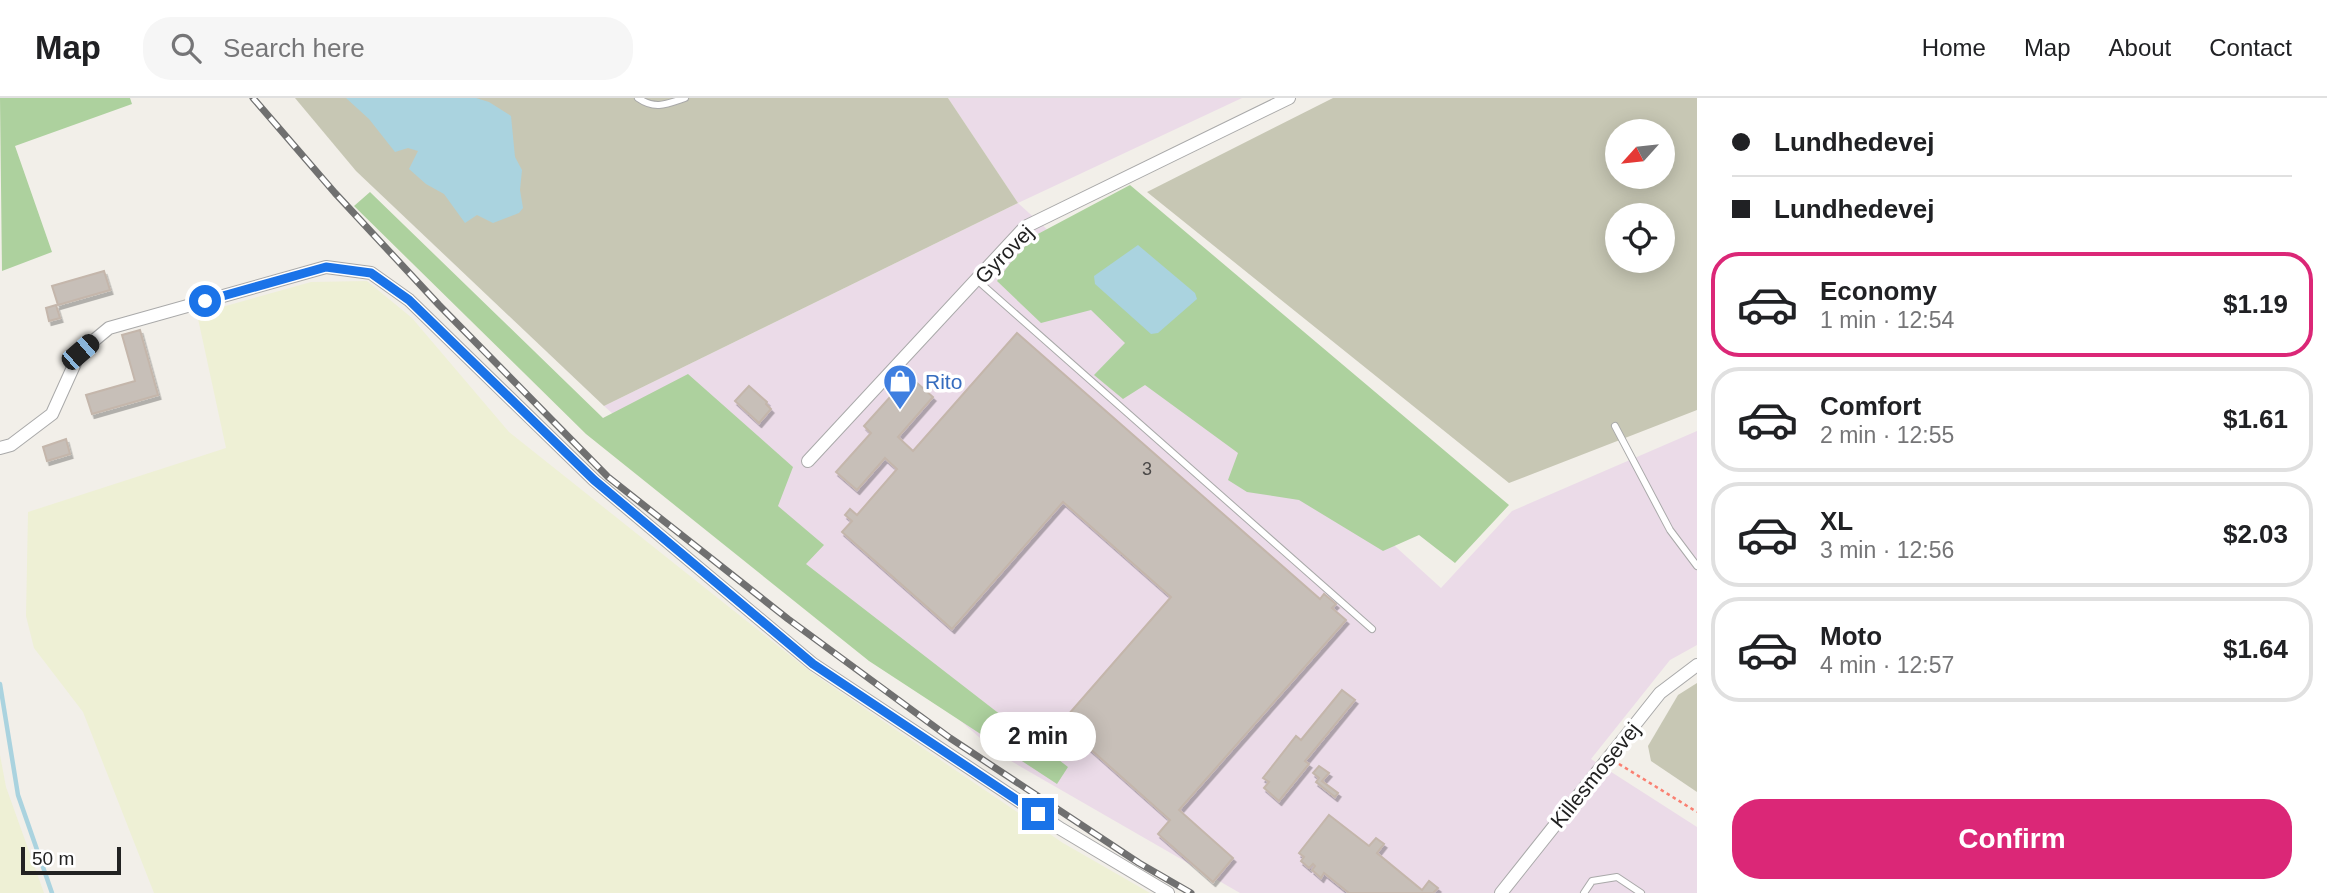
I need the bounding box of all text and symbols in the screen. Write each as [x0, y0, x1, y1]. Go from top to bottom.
search box [143, 17, 633, 80]
text: Map [35, 29, 101, 66]
icon: search [167, 29, 205, 67]
text: Search here [223, 33, 365, 63]
text: Home [1922, 34, 1986, 61]
text: Map [2024, 34, 2071, 61]
text: About [2109, 34, 2171, 61]
text: Contact [2209, 34, 2292, 61]
north arrow [1605, 119, 1675, 189]
map controls [1605, 119, 1675, 273]
text: Lundhedevej [1774, 127, 1934, 157]
text: Lundhedevej [1774, 194, 1934, 224]
button: locate [1605, 203, 1675, 273]
street label: Gyrovej [970, 220, 1038, 288]
icon: car [1736, 273, 1799, 336]
text: Economy [1820, 276, 1937, 306]
route start [189, 285, 221, 317]
text: $1.19 [2223, 289, 2288, 319]
text: 1 min · 12:54 [1820, 307, 1954, 333]
car [58, 330, 103, 374]
shop icon: Rito [881, 362, 919, 411]
place label: Rito [925, 370, 962, 393]
icon: car [1736, 388, 1799, 451]
text: Comfort [1820, 391, 1921, 421]
text: $1.61 [2223, 404, 2288, 434]
text: 2 min · 12:55 [1820, 422, 1954, 448]
house number: 3 [1142, 459, 1152, 479]
icon: car [1736, 503, 1799, 566]
text: XL [1820, 506, 1853, 536]
text: $2.03 [2223, 519, 2288, 549]
text: 3 min · 12:56 [1820, 537, 1954, 563]
icon: car [1736, 618, 1799, 681]
text: Moto [1820, 621, 1882, 651]
text: $1.64 [2223, 634, 2288, 664]
text: 4 min · 12:57 [1820, 652, 1954, 678]
callout: 2 min [980, 712, 1096, 762]
street label: Killesmosevej [1546, 718, 1644, 832]
text: 2 min [1008, 723, 1068, 749]
route end [1022, 798, 1054, 830]
button: Confirm [1732, 799, 2292, 879]
scale bar [21, 844, 121, 876]
text: 50 m [32, 848, 74, 869]

